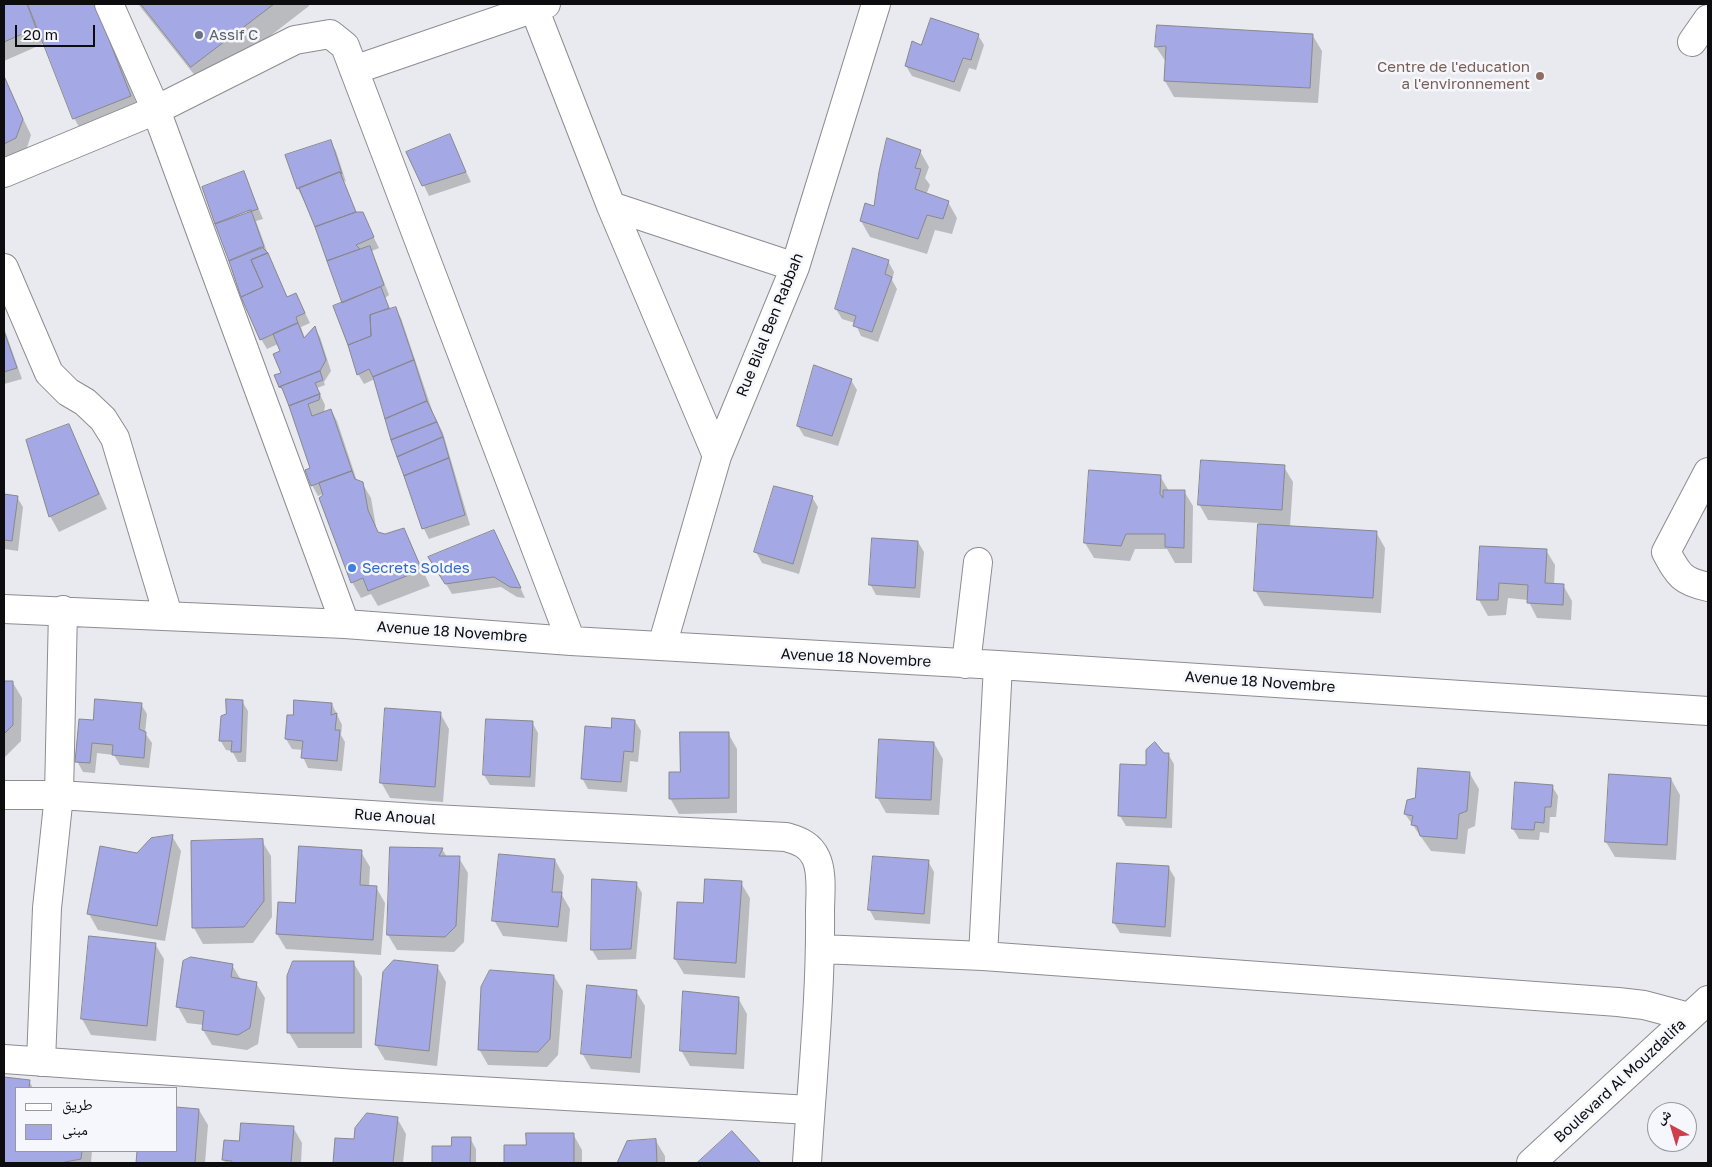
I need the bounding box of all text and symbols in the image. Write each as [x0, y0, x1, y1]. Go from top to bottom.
scale bar [18, 15, 98, 47]
text: 20 m [23, 25, 58, 43]
place label: Assif C [209, 26, 258, 44]
marker: Assif C [193, 29, 205, 41]
place label: Centre de l'education a l'environnement [1377, 58, 1530, 93]
marker: Centre de l'education a l'environnement [1534, 70, 1546, 82]
street label: Rue Bilal Ben Rabbah [733, 250, 807, 400]
place label: Secrets Soldes [362, 559, 470, 577]
marker: Secrets Soldes [346, 562, 358, 574]
street label: Avenue 18 Novembre [376, 618, 528, 646]
street label: Avenue 18 Novembre [780, 645, 932, 671]
street label: Avenue 18 Novembre [1184, 668, 1336, 696]
street label: Rue Anoual [353, 805, 437, 829]
street label: Boulevard Al Mouzdalifa [1550, 1015, 1690, 1147]
legend [15, 1087, 178, 1152]
text: طريق [62, 1095, 93, 1113]
north arrow [1647, 1102, 1697, 1152]
text: ش [1652, 1104, 1674, 1127]
text: مبنى [62, 1120, 88, 1138]

